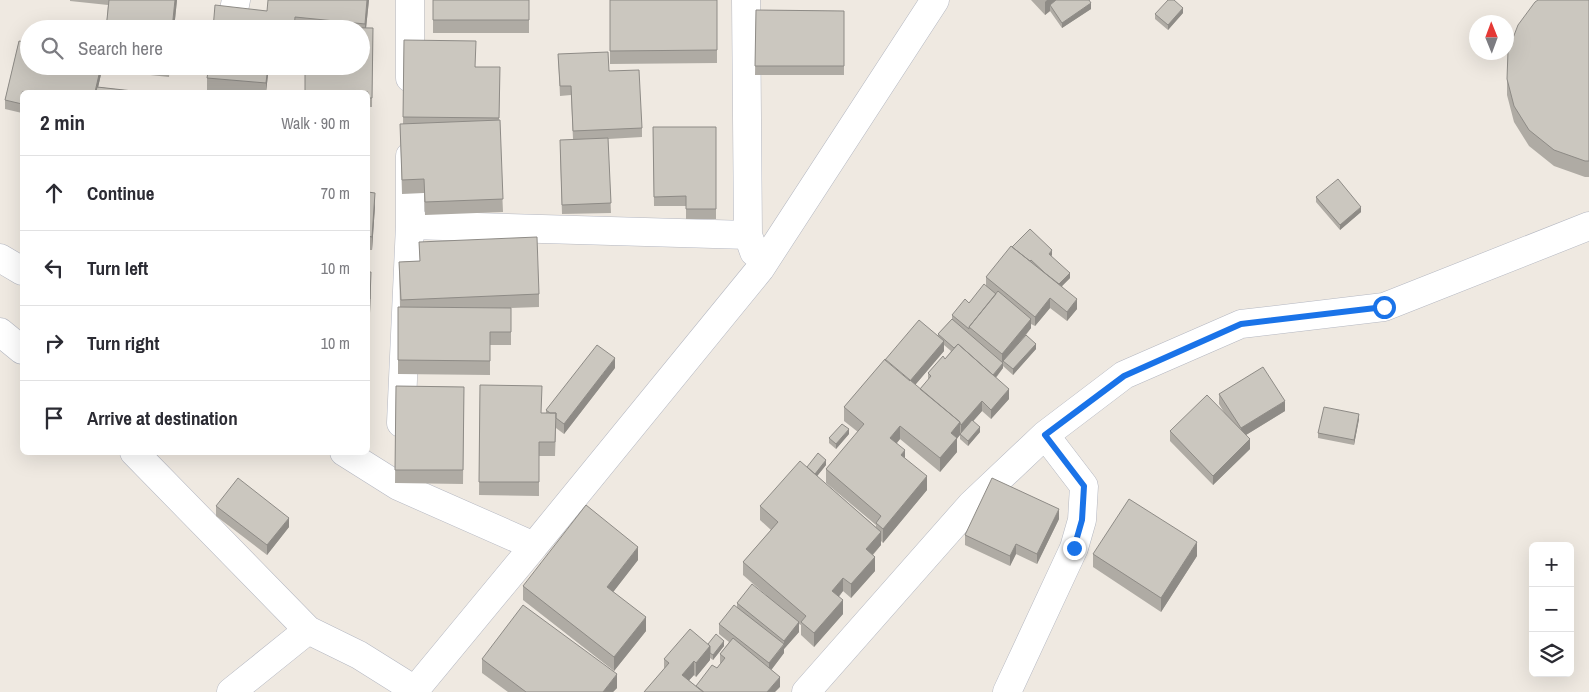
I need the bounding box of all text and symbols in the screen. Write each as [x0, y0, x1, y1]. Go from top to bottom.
north arrow [1469, 15, 1514, 60]
search box [20, 20, 370, 75]
icon: search [38, 34, 66, 62]
text: Search here [78, 35, 163, 61]
text: 2 min [40, 108, 85, 137]
text: Walk · 90 m [281, 112, 350, 134]
icon: ahead [40, 179, 68, 207]
text: Continue [87, 180, 155, 206]
text: 70 m [321, 182, 350, 204]
icon: left [40, 254, 68, 282]
text: Turn left [87, 255, 148, 281]
text: 10 m [321, 257, 350, 279]
route start [1373, 296, 1396, 319]
icon: right [40, 329, 68, 357]
text: Turn right [87, 330, 159, 356]
text: 10 m [321, 332, 350, 354]
icon: arrive [40, 404, 68, 432]
text: Arrive at destination [87, 405, 238, 431]
route end [1063, 537, 1086, 560]
map controls [1529, 542, 1574, 677]
button: + [1529, 542, 1574, 587]
button: − [1529, 587, 1574, 632]
button: layers [1529, 632, 1574, 677]

